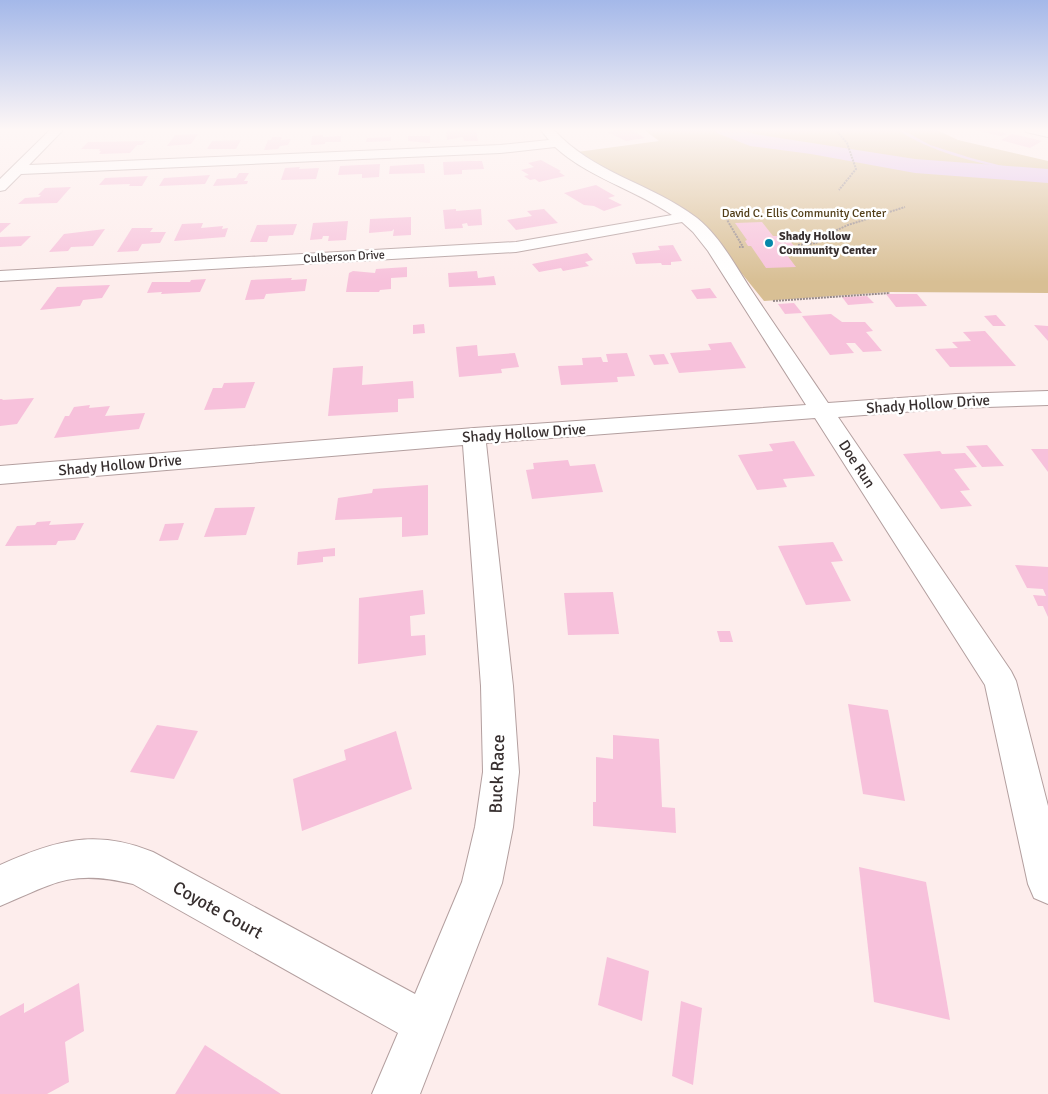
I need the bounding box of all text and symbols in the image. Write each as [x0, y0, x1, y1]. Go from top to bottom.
park label: David C. Ellis Community Center [722, 206, 887, 221]
place label: Shady Hollow Community Center [779, 229, 877, 258]
marker: Shady Hollow Community Center [763, 237, 775, 249]
street label: Culberson Drive [303, 247, 385, 267]
street label: Shady Hollow Drive [865, 391, 991, 417]
street label: Shady Hollow Drive [461, 420, 587, 446]
street label: Doe Run [835, 437, 879, 491]
street label: Shady Hollow Drive [57, 451, 183, 479]
street label: Buck Race [485, 734, 509, 814]
street label: Coyote Court [169, 876, 267, 944]

